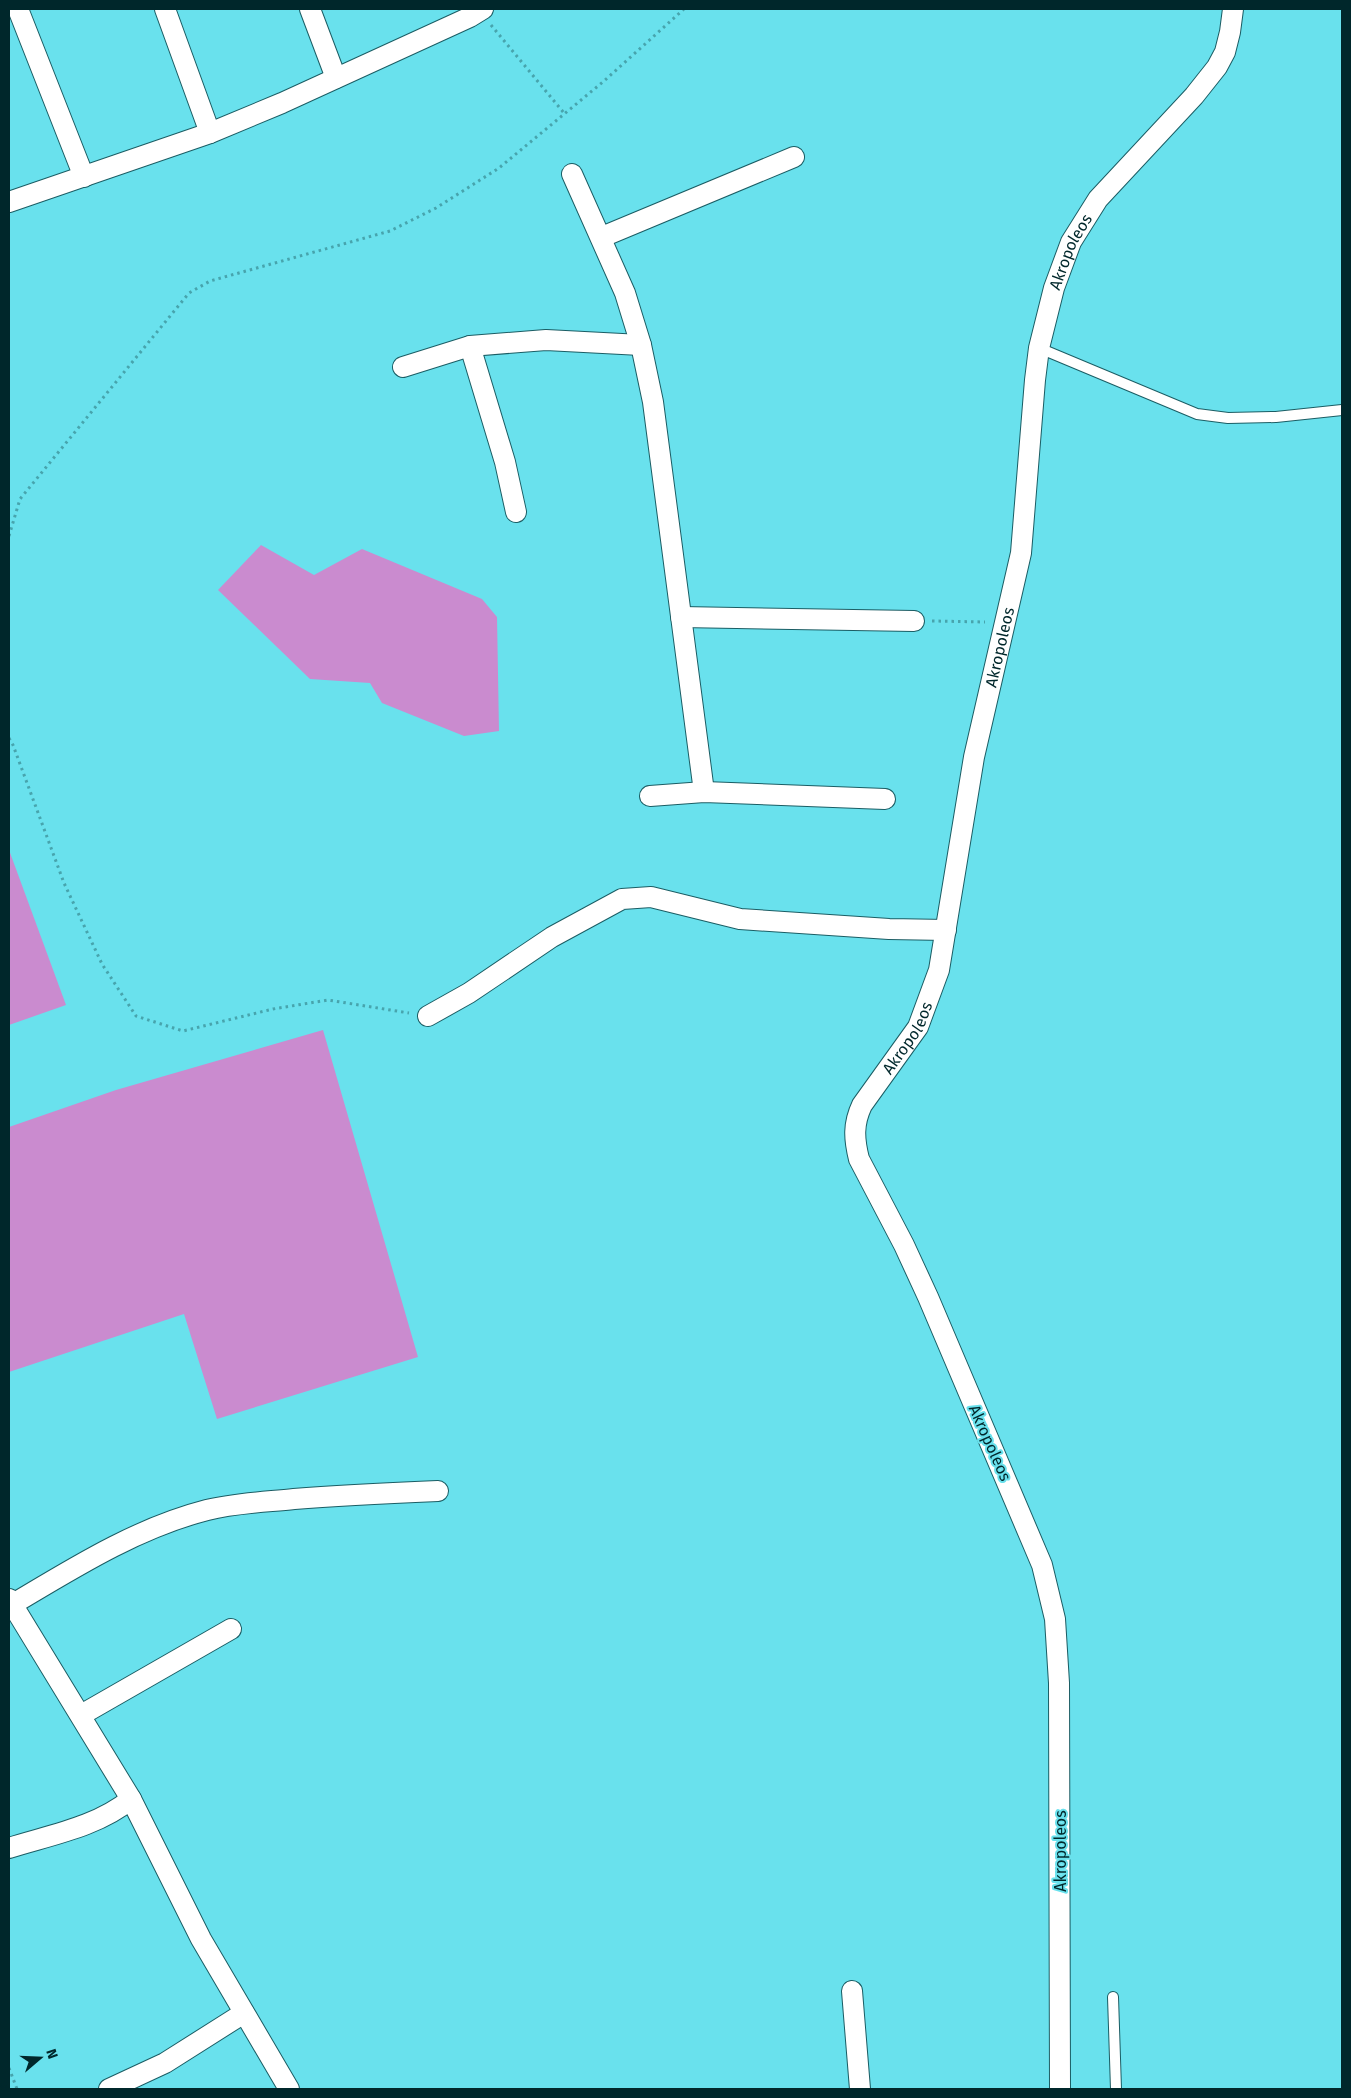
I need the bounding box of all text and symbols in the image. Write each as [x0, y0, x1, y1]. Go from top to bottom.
street label: Akropoleos [1045, 210, 1096, 292]
street label: Akropoleos [981, 605, 1018, 689]
street label: Akropoleos [878, 999, 936, 1078]
street label: Akropoleos [965, 1402, 1015, 1484]
street label: Akropoleos [1051, 1810, 1070, 1892]
north arrow [15, 2033, 65, 2083]
text: N [42, 2047, 61, 2061]

